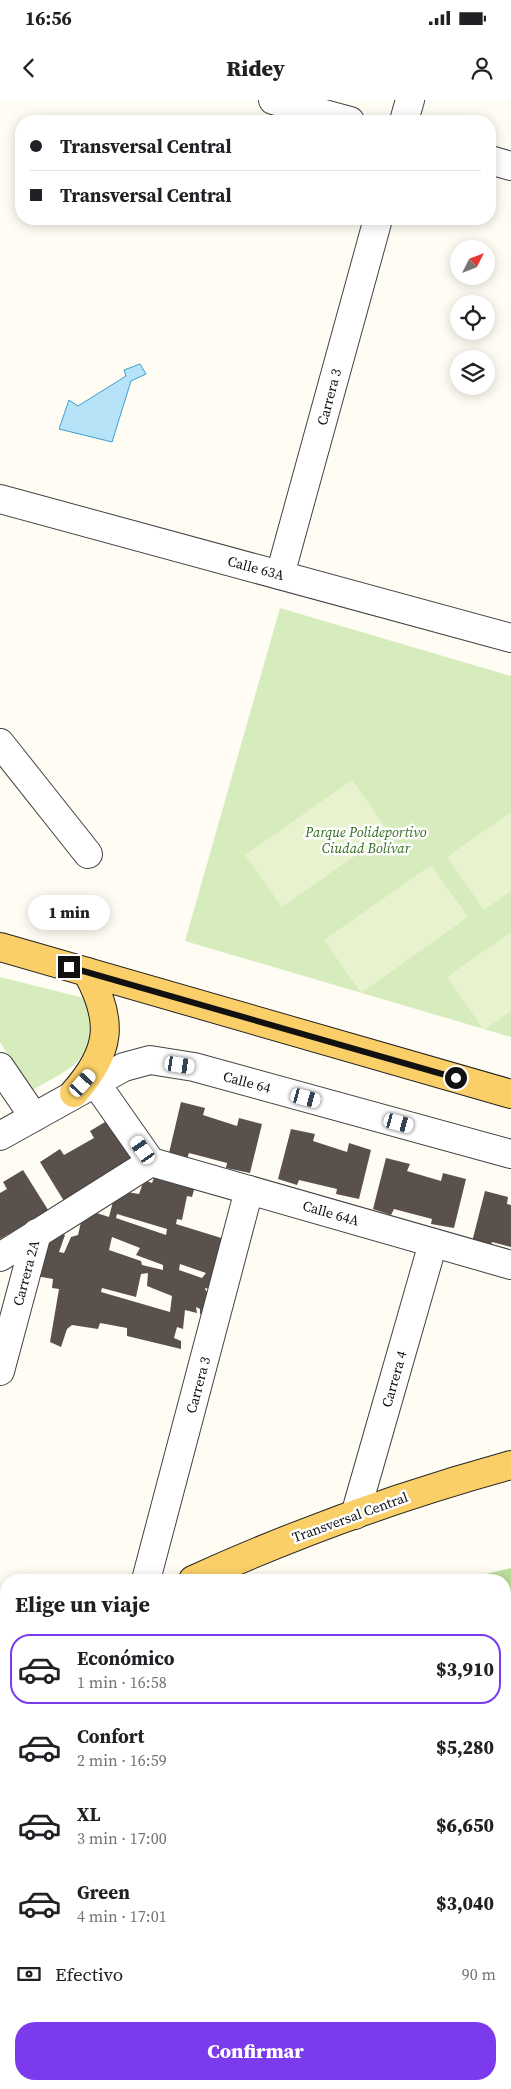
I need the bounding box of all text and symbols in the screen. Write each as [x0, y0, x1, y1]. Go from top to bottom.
text: 16:56 [25, 5, 72, 31]
text: Ridey [226, 53, 285, 83]
icon: back [15, 54, 43, 82]
icon: person [468, 54, 496, 82]
text: Transversal Central [60, 133, 232, 159]
text: Transversal Central [60, 182, 232, 208]
north arrow [450, 240, 495, 285]
map controls [450, 240, 495, 395]
button: locate [450, 295, 495, 340]
button: layers [450, 350, 495, 395]
street label: Carrera 3 [312, 366, 346, 428]
street label: Calle 63A [225, 551, 287, 585]
park label: Parque Polideportivo Ciudad Bolívar [304, 822, 427, 858]
callout: 1 min [28, 894, 110, 930]
text: 1 min [48, 901, 90, 923]
route end [58, 956, 80, 978]
car [164, 1055, 195, 1075]
street label: Calle 64 [221, 1066, 273, 1098]
car [67, 1067, 98, 1099]
route start [445, 1067, 467, 1089]
car [289, 1087, 322, 1109]
car [382, 1112, 415, 1134]
car [128, 1133, 157, 1167]
street label: Calle 64A [300, 1195, 362, 1231]
street label: Carrera 2A [8, 1237, 45, 1308]
street label: Carrera 4 [376, 1348, 412, 1410]
street label: Carrera 3 [181, 1354, 215, 1416]
street label: Transversal Central [289, 1487, 411, 1547]
text: Elige un viaje [15, 1589, 150, 1619]
text: Económico [77, 1645, 175, 1671]
icon: car [17, 1647, 62, 1692]
text: $3,910 [436, 1656, 494, 1682]
text: 1 min · 16:58 [77, 1671, 167, 1693]
text: Confort [77, 1723, 144, 1749]
icon: car [17, 1725, 62, 1770]
text: $5,280 [436, 1734, 494, 1760]
text: 2 min · 16:59 [77, 1749, 167, 1771]
text: XL [77, 1801, 100, 1827]
icon: car [17, 1803, 62, 1848]
text: $6,650 [436, 1812, 494, 1838]
text: 3 min · 17:00 [77, 1827, 167, 1849]
text: Green [77, 1879, 130, 1905]
icon: car [17, 1881, 62, 1926]
text: $3,040 [436, 1890, 494, 1916]
text: 4 min · 17:01 [77, 1905, 167, 1927]
icon: cash [15, 1960, 43, 1988]
text: Efectivo [55, 1961, 123, 1987]
text: 90 m [462, 1963, 496, 1985]
button: Confirmar [15, 2022, 496, 2080]

